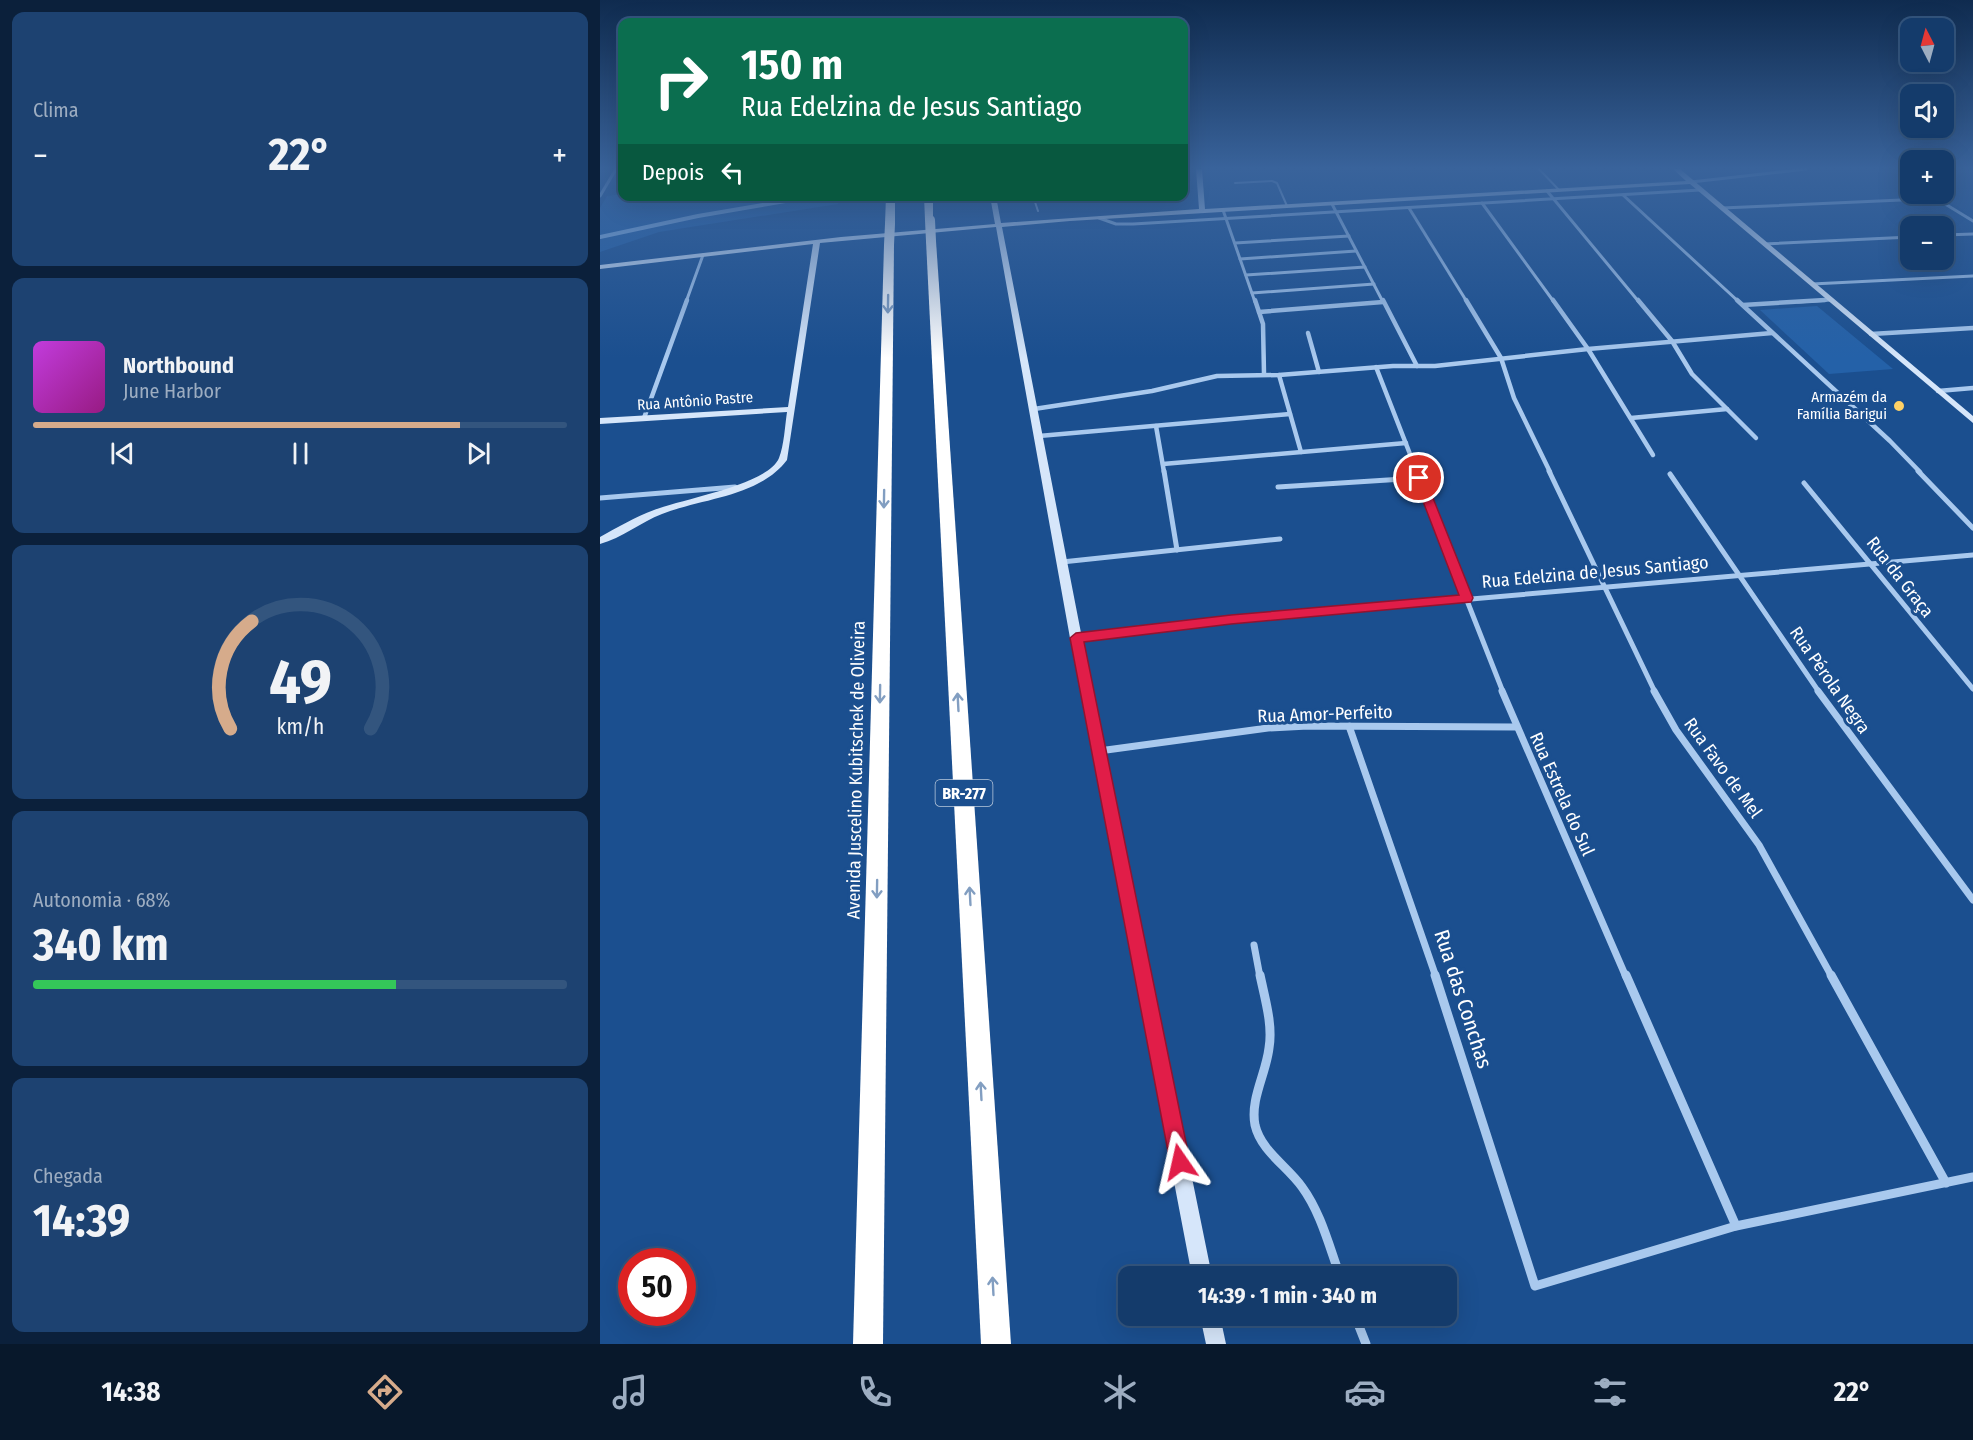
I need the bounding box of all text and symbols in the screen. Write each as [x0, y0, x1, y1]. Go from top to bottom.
north arrow [1900, 18, 1954, 72]
map controls [1900, 18, 1954, 270]
text: 150 m [741, 40, 843, 90]
icon: right [642, 42, 720, 120]
button: sound [1900, 84, 1954, 138]
text: Rua Edelzina de Jesus Santiago [741, 91, 1082, 123]
text: Clima [33, 98, 78, 122]
text: 22° [269, 128, 331, 182]
text: − [33, 136, 48, 176]
text: + [552, 136, 567, 176]
button: + [1900, 150, 1954, 204]
icon: left [716, 156, 749, 189]
text: Depois [642, 159, 704, 186]
button: − [1900, 216, 1954, 270]
one-way arrow [882, 293, 894, 313]
text: Northbound [123, 352, 234, 379]
text: June Harbor [123, 379, 221, 403]
street label: Rua Antônio Pastre [636, 388, 754, 414]
place label: Armazém da Família Barigui [1797, 388, 1887, 423]
marker: Armazém da Família Barigui [1892, 399, 1906, 413]
icon: previous [106, 437, 139, 470]
icon: pause [284, 437, 317, 470]
icon: next [462, 437, 495, 470]
pin [1393, 452, 1444, 503]
icon: arrive [1402, 461, 1435, 494]
one-way arrow [878, 488, 890, 508]
street label: Rua da Graça [1862, 532, 1938, 622]
street label: Rua Edelzina de Jesus Santiago [1481, 551, 1709, 593]
street label: Avenida Juscelino Kubitschek de Oliveira [842, 621, 870, 919]
street label: Rua Pérola Negra [1785, 622, 1875, 738]
text: 49 [268, 645, 332, 720]
one-way arrow [875, 683, 886, 703]
one-way arrow [953, 692, 964, 712]
street label: Rua Amor-Perfeito [1257, 701, 1393, 727]
text: km/h [276, 714, 324, 740]
street label: Rua Favo de Mel [1679, 714, 1767, 823]
street label: Rua Estrela do Sul [1525, 729, 1599, 859]
road number: BR-277 [936, 780, 992, 806]
one-way arrow [871, 878, 882, 898]
one-way arrow [964, 887, 975, 907]
text: Autonomia · 68% [33, 888, 171, 912]
text: 340 km [33, 918, 169, 972]
street label: Rua das Conchas [1428, 926, 1498, 1072]
one-way arrow [976, 1081, 987, 1101]
position arrow [1148, 1130, 1212, 1194]
text: Chegada [33, 1164, 103, 1188]
text: 14:39 [33, 1194, 130, 1248]
speed limit sign: 50 [618, 1248, 696, 1326]
one-way arrow [987, 1276, 998, 1296]
text: 14:39 · 1 min · 340 m [1198, 1282, 1377, 1309]
icon: directions [364, 1371, 406, 1413]
icon: music [609, 1371, 651, 1413]
icon: phone [854, 1371, 896, 1413]
icon: climate [1099, 1371, 1141, 1413]
icon: car [1344, 1371, 1386, 1413]
icon: filters [1589, 1371, 1631, 1413]
text: 14:38 [102, 1376, 160, 1408]
text: 22° [1834, 1376, 1871, 1408]

